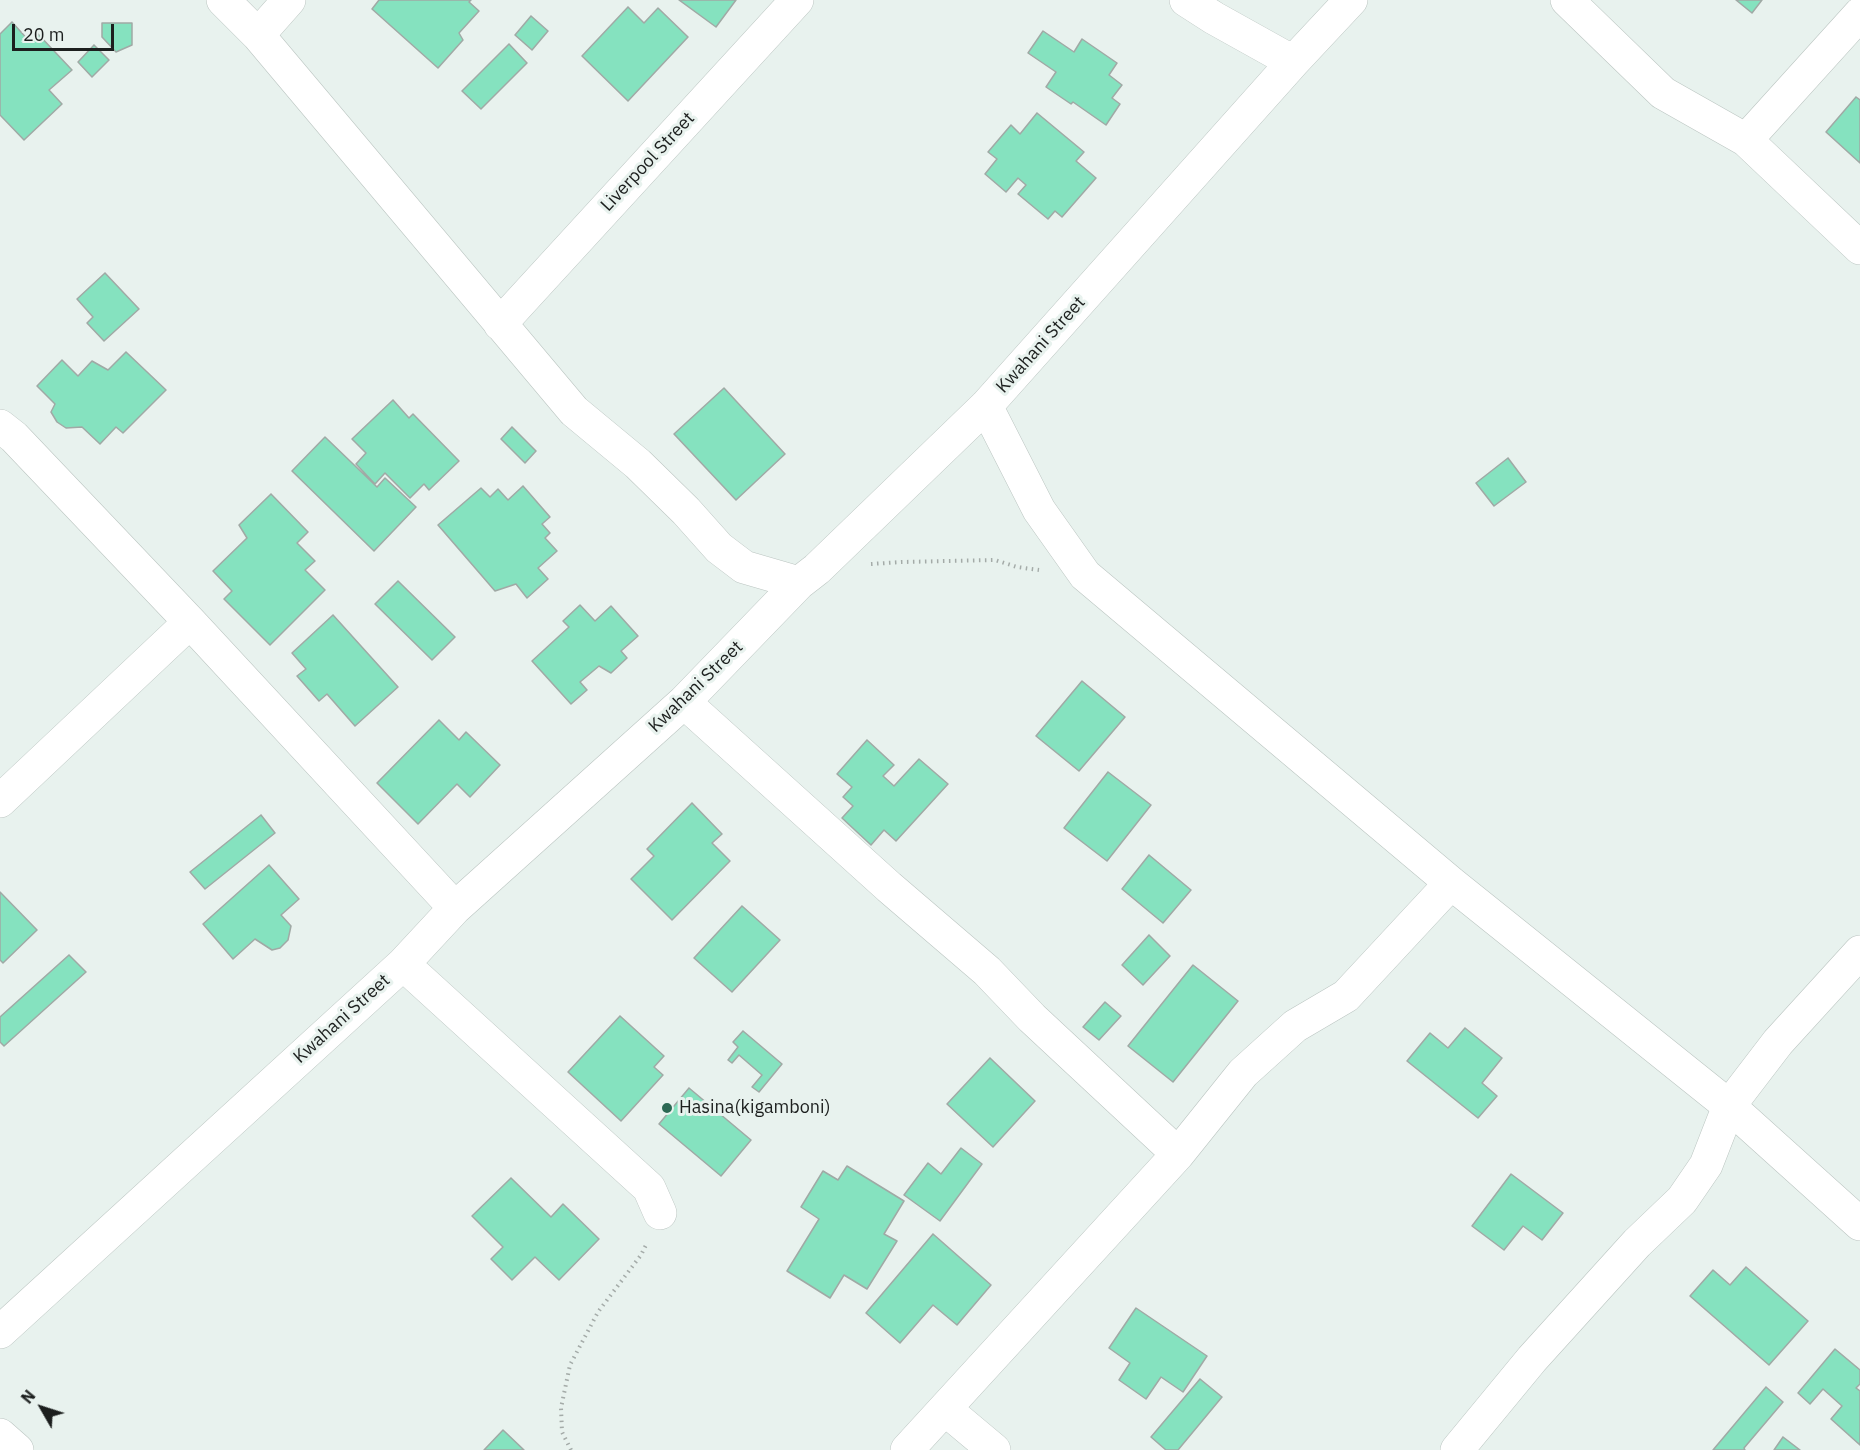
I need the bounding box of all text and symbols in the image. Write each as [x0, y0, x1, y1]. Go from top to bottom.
scale bar [15, 12, 117, 50]
text: 20 m [23, 23, 65, 46]
street label: Liverpool Street [597, 108, 699, 216]
street label: Kwahani Street [992, 292, 1090, 398]
street label: Kwahani Street [644, 637, 748, 737]
street label: Kwahani Street [289, 970, 395, 1068]
place label: Hasina(kigamboni) [679, 1097, 831, 1119]
marker: Hasina(kigamboni) [660, 1101, 674, 1115]
north arrow [12, 1378, 72, 1438]
text: N [17, 1386, 39, 1407]

